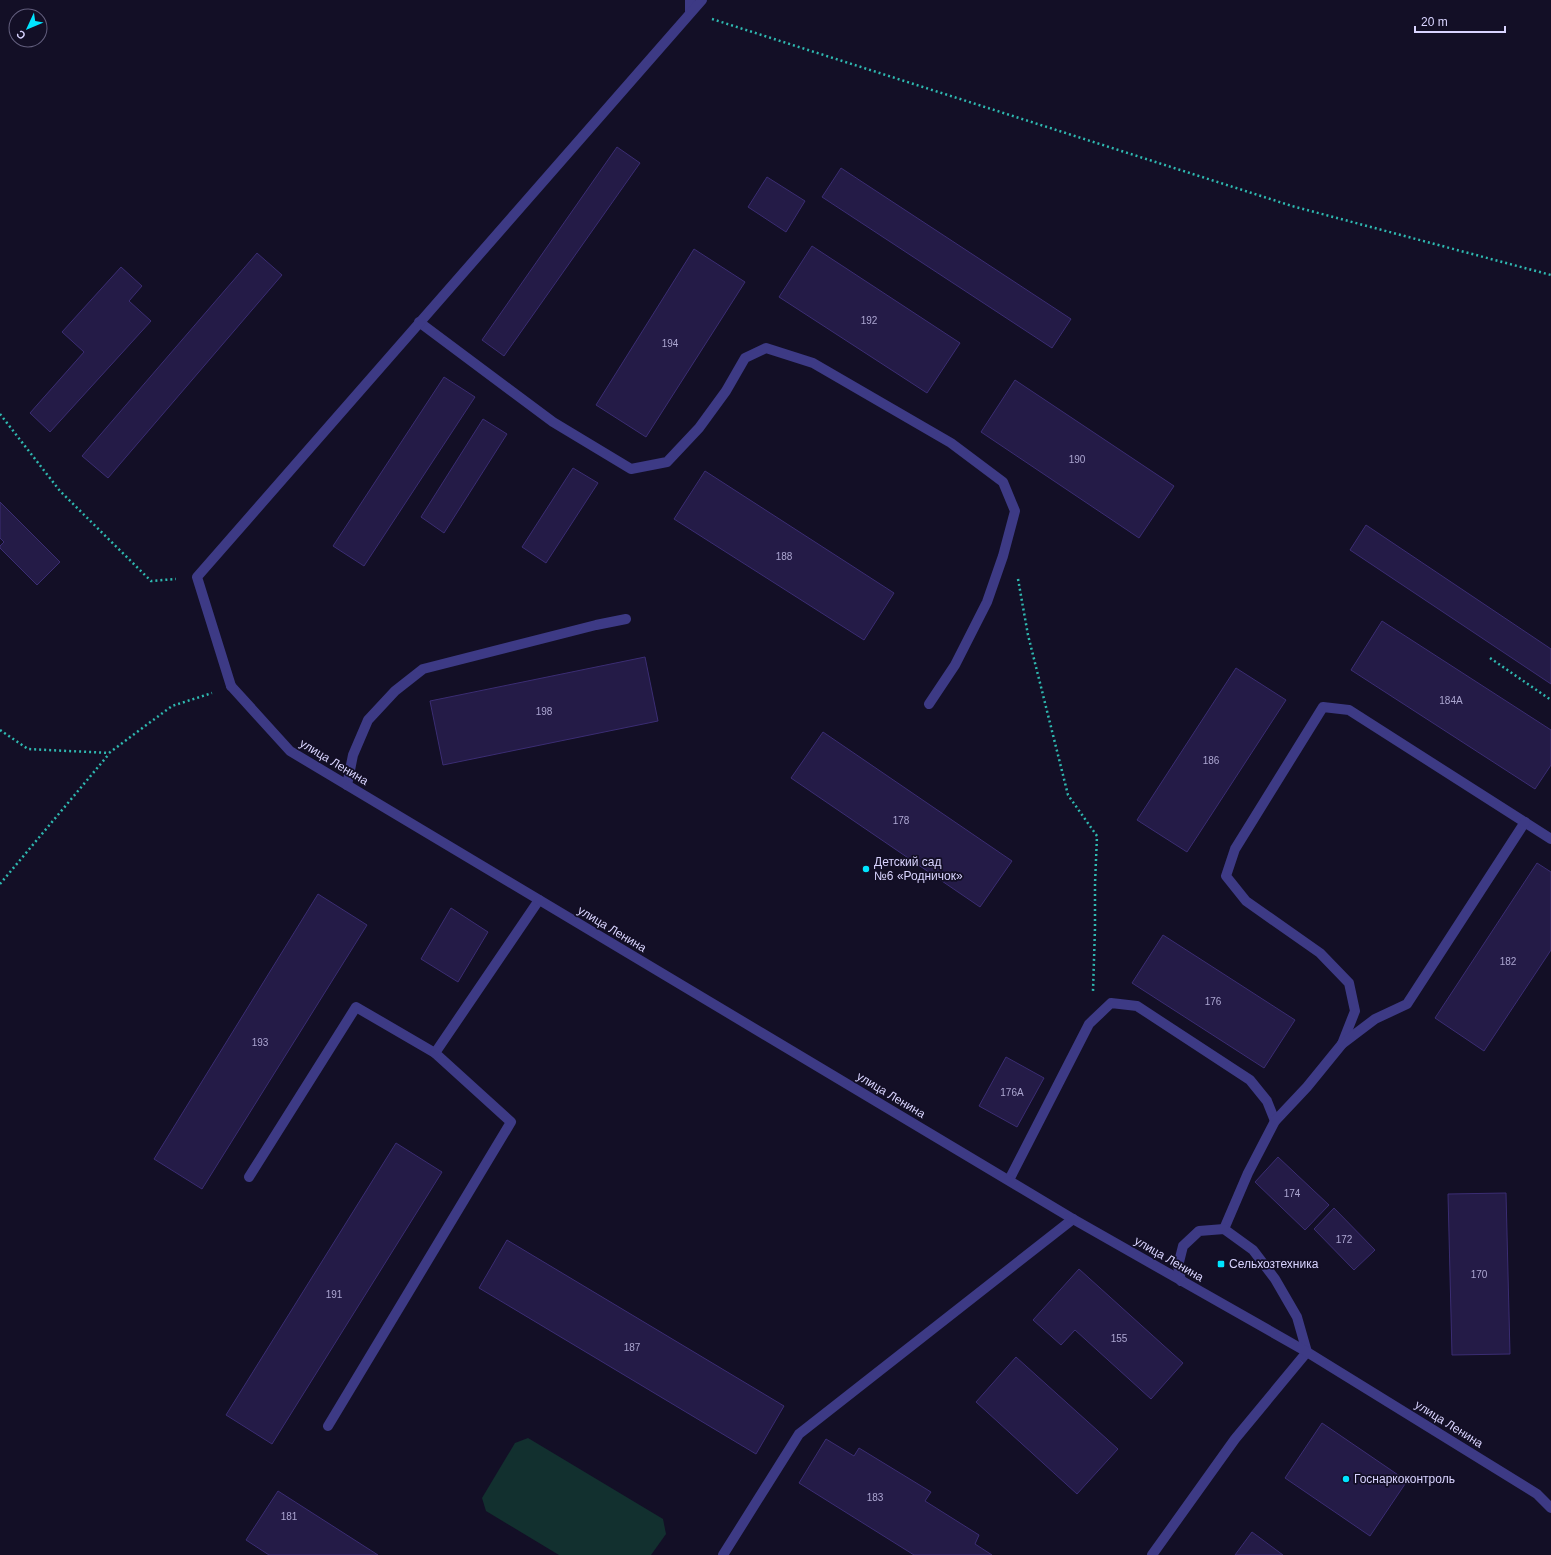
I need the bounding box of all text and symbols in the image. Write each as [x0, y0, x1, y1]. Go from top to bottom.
north arrow [8, 8, 48, 48]
scale bar [1415, 8, 1505, 34]
text: 20 m [1421, 15, 1448, 29]
text: С [14, 28, 28, 42]
house number: 192 [861, 315, 878, 326]
house number: 194 [662, 338, 679, 349]
house number: 190 [1069, 454, 1086, 465]
house number: 188 [776, 551, 793, 562]
house number: 184А [1439, 695, 1463, 706]
house number: 198 [536, 706, 553, 717]
street label: улица Ленина [297, 736, 371, 788]
house number: 186 [1203, 755, 1220, 766]
house number: 178 [893, 815, 910, 826]
place label: Детский сад №6 «Родничок» [874, 855, 963, 883]
marker: Детский сад №6 «Родничок» [861, 864, 871, 874]
street label: улица Ленина [575, 903, 649, 955]
house number: 182 [1500, 956, 1517, 967]
house number: 176 [1205, 996, 1222, 1007]
house number: 193 [252, 1037, 269, 1048]
street label: улица Ленина [854, 1069, 928, 1121]
house number: 176А [1000, 1087, 1024, 1098]
house number: 174 [1284, 1188, 1301, 1199]
street label: улица Ленина [1132, 1234, 1206, 1285]
house number: 172 [1336, 1234, 1353, 1245]
place label: Сельхозтехника [1229, 1257, 1319, 1271]
marker: Сельхозтехника [1216, 1259, 1226, 1269]
house number: 170 [1471, 1269, 1488, 1280]
house number: 191 [326, 1289, 343, 1300]
house number: 155 [1111, 1333, 1128, 1344]
house number: 187 [624, 1342, 641, 1353]
street label: улица Ленина [1412, 1398, 1486, 1451]
place label: Госнаркоконтроль [1354, 1472, 1455, 1486]
marker: Госнаркоконтроль [1341, 1474, 1351, 1484]
house number: 183 [867, 1492, 884, 1503]
house number: 181 [281, 1511, 298, 1522]

